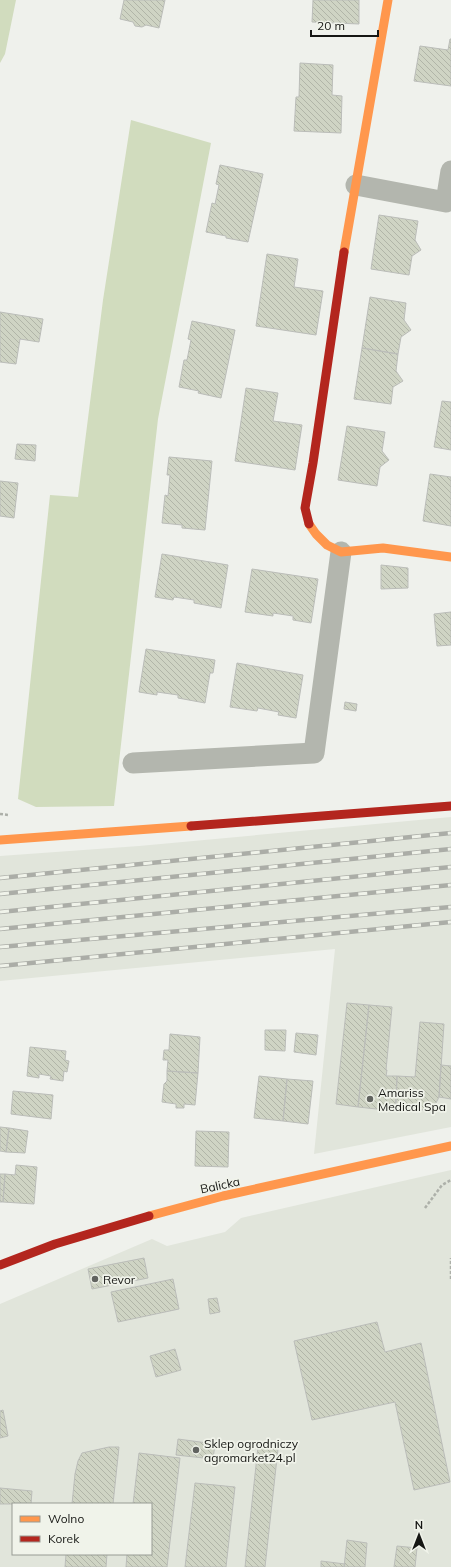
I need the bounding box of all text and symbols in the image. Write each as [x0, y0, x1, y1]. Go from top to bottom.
scale bar [311, 12, 378, 38]
text: 20 m [317, 18, 345, 33]
place label: Amariss Medical Spa [378, 1085, 446, 1114]
marker: Amariss Medical Spa [365, 1094, 375, 1104]
street label: Balicka [199, 1173, 241, 1197]
place label: Revor [103, 1272, 136, 1287]
marker: Revor [90, 1274, 100, 1284]
place label: Sklep ogrodniczy agromarket24.pl [204, 1436, 299, 1465]
marker: Sklep ogrodniczy agromarket24.pl [191, 1445, 201, 1455]
legend [12, 1503, 152, 1555]
text: Wolno [48, 1511, 84, 1526]
north arrow [399, 1515, 439, 1555]
text: N [415, 1518, 423, 1532]
text: Korek [48, 1531, 80, 1546]

